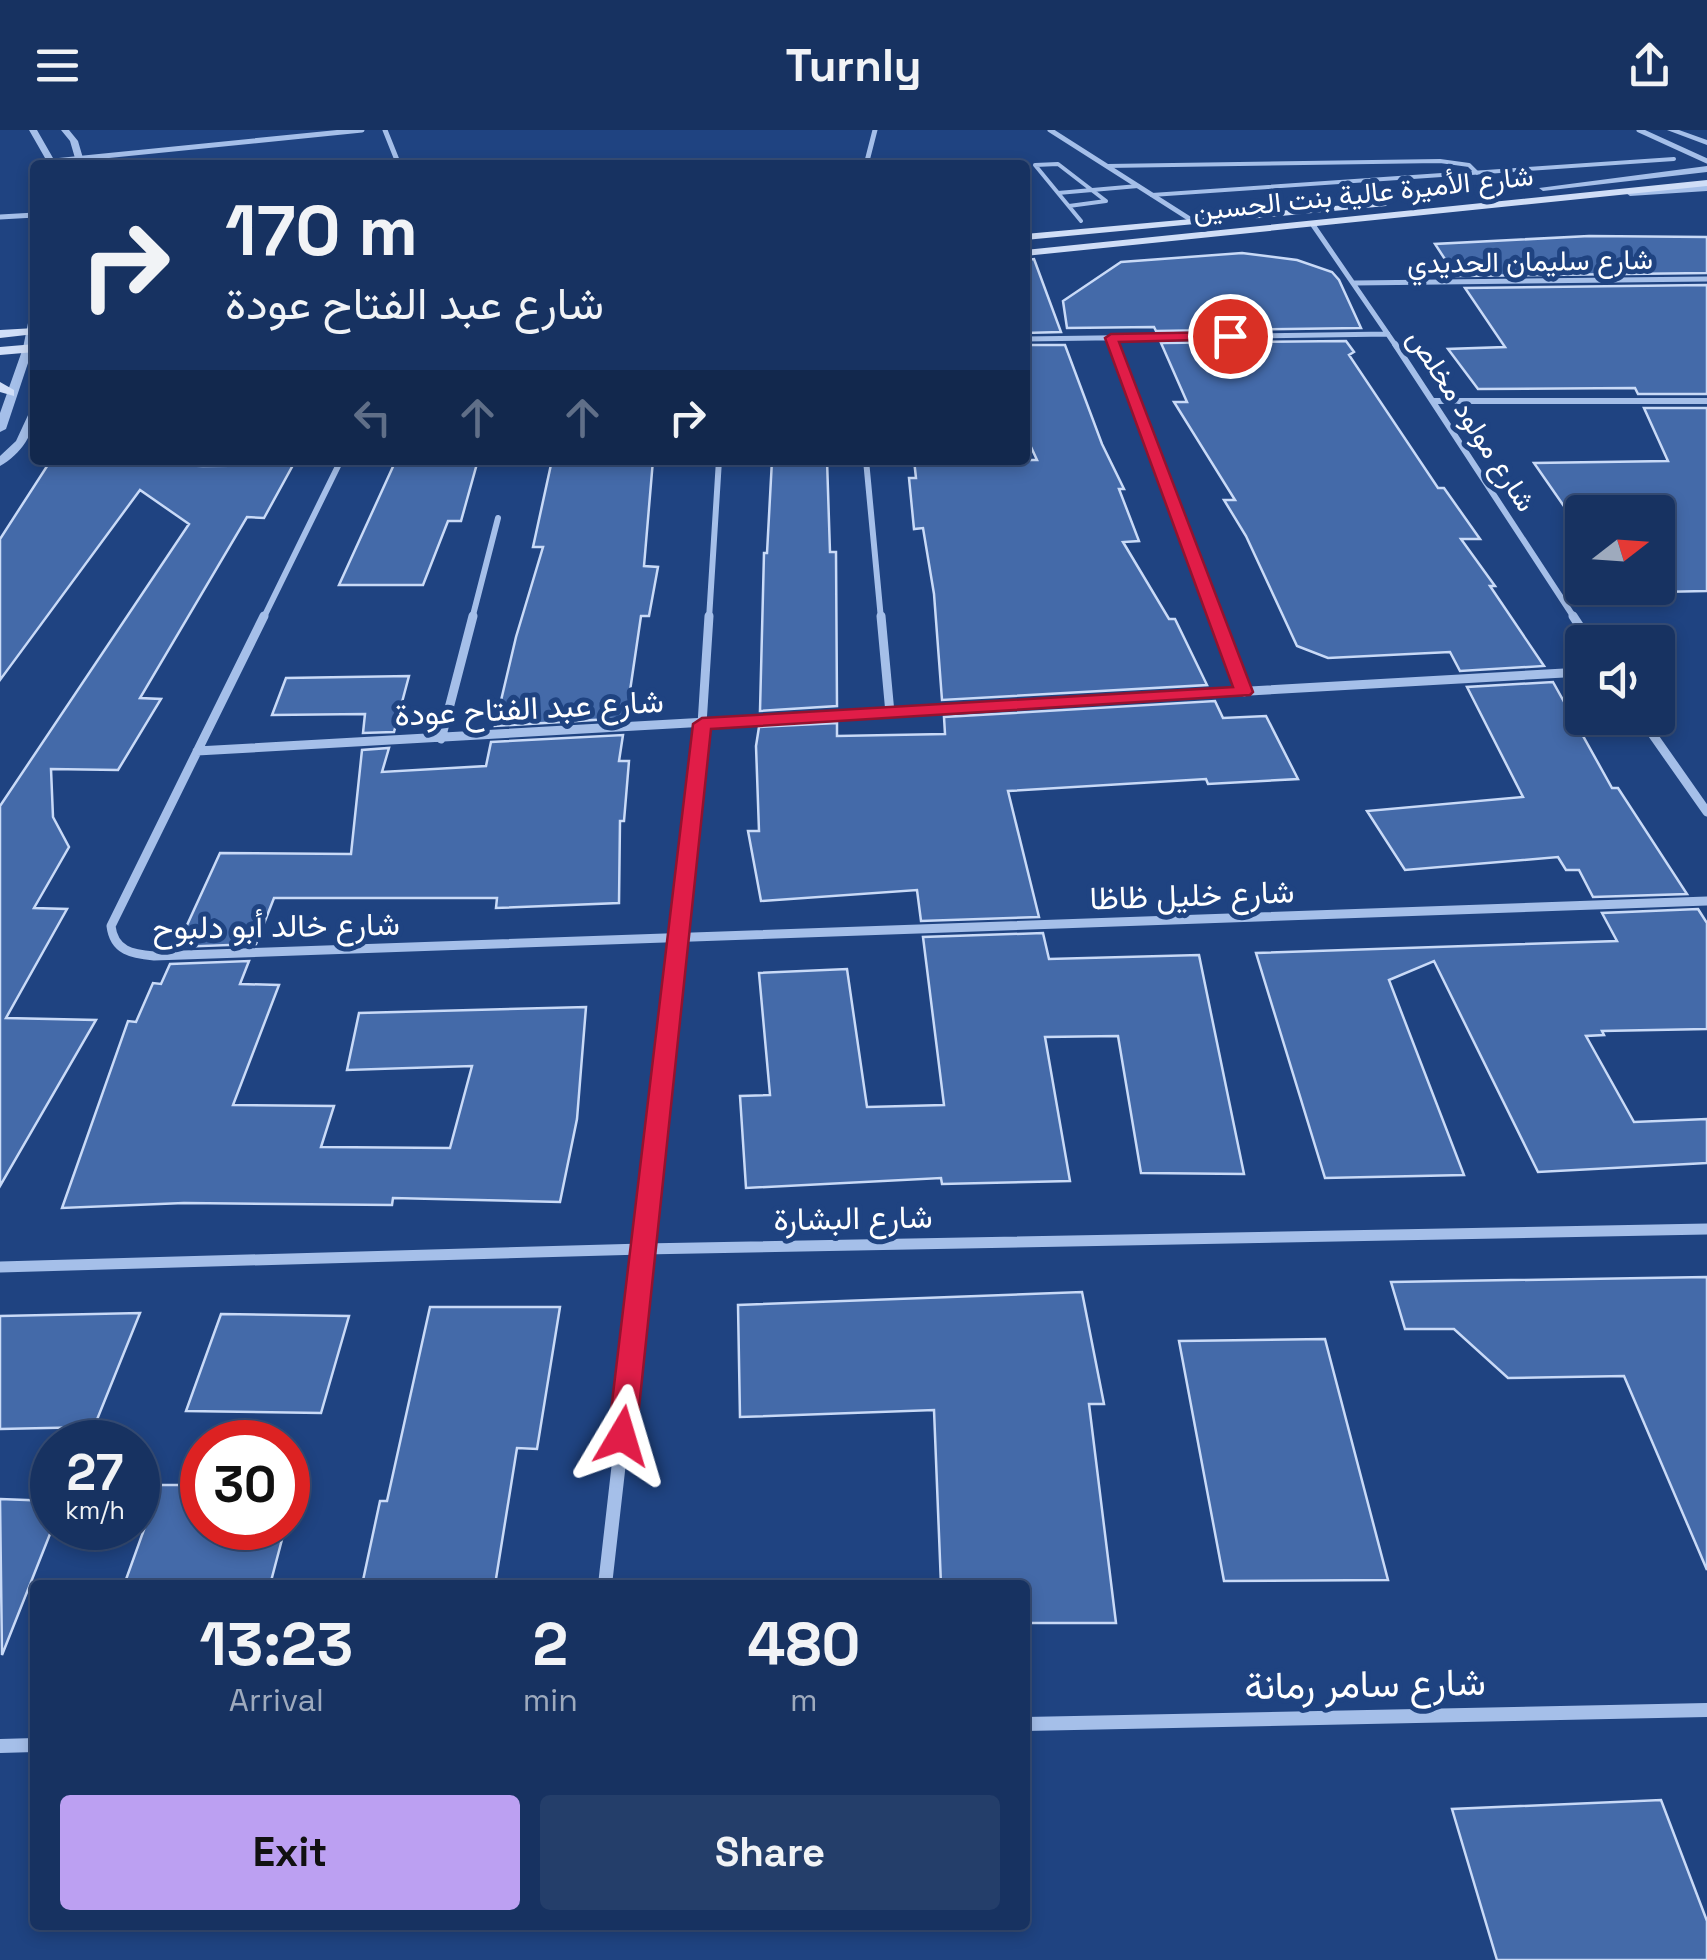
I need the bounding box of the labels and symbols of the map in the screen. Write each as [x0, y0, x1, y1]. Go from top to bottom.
street label: شارع الأميرة عالية بنت الحسين [1191, 157, 1535, 230]
street label: شارع سليمان الحديدي [1407, 241, 1653, 286]
pin [1188, 294, 1273, 379]
street label: شارع مولود مخلص [1399, 322, 1544, 519]
north arrow [1565, 495, 1675, 605]
street label: شارع عبد الفتاح عودة [393, 681, 665, 737]
street label: شارع خليل ظاظا [1089, 871, 1295, 921]
street label: شارع خالد أبو دلبوح [152, 904, 400, 950]
street label: شارع البشارة [773, 1197, 933, 1241]
position arrow [570, 1384, 674, 1488]
speed limit sign: 30 [180, 1420, 310, 1550]
street label: شارع سامر رمانة [1244, 1658, 1486, 1712]

